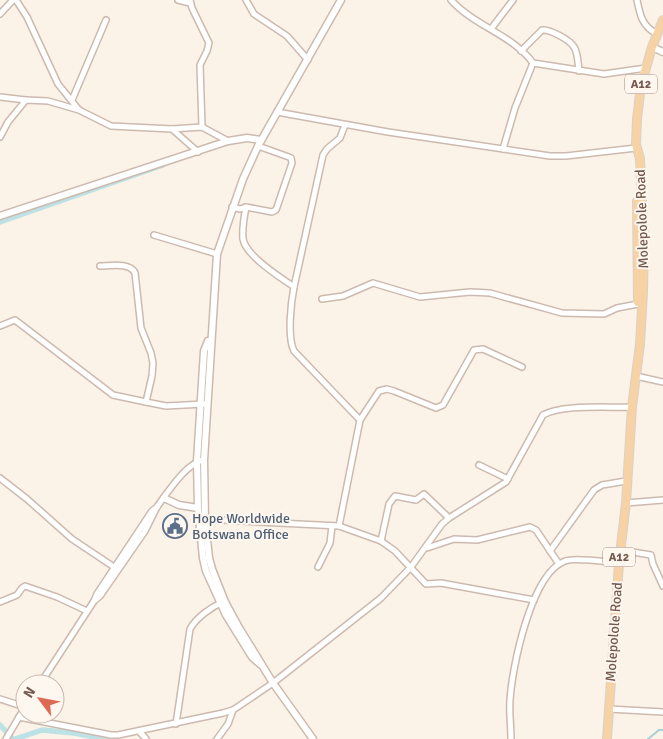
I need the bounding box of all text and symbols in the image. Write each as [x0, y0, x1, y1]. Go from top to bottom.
road number: A12 [625, 74, 657, 94]
street label: Molepolole Road [632, 169, 652, 269]
place label: Hope Worldwide Botswana Office [192, 510, 290, 543]
public building icon: Hope Worldwide Botswana Office [162, 513, 188, 539]
road number: A12 [603, 548, 635, 566]
street label: Molepolole Road [602, 582, 626, 682]
north arrow [15, 674, 65, 724]
text: N [20, 684, 39, 701]

